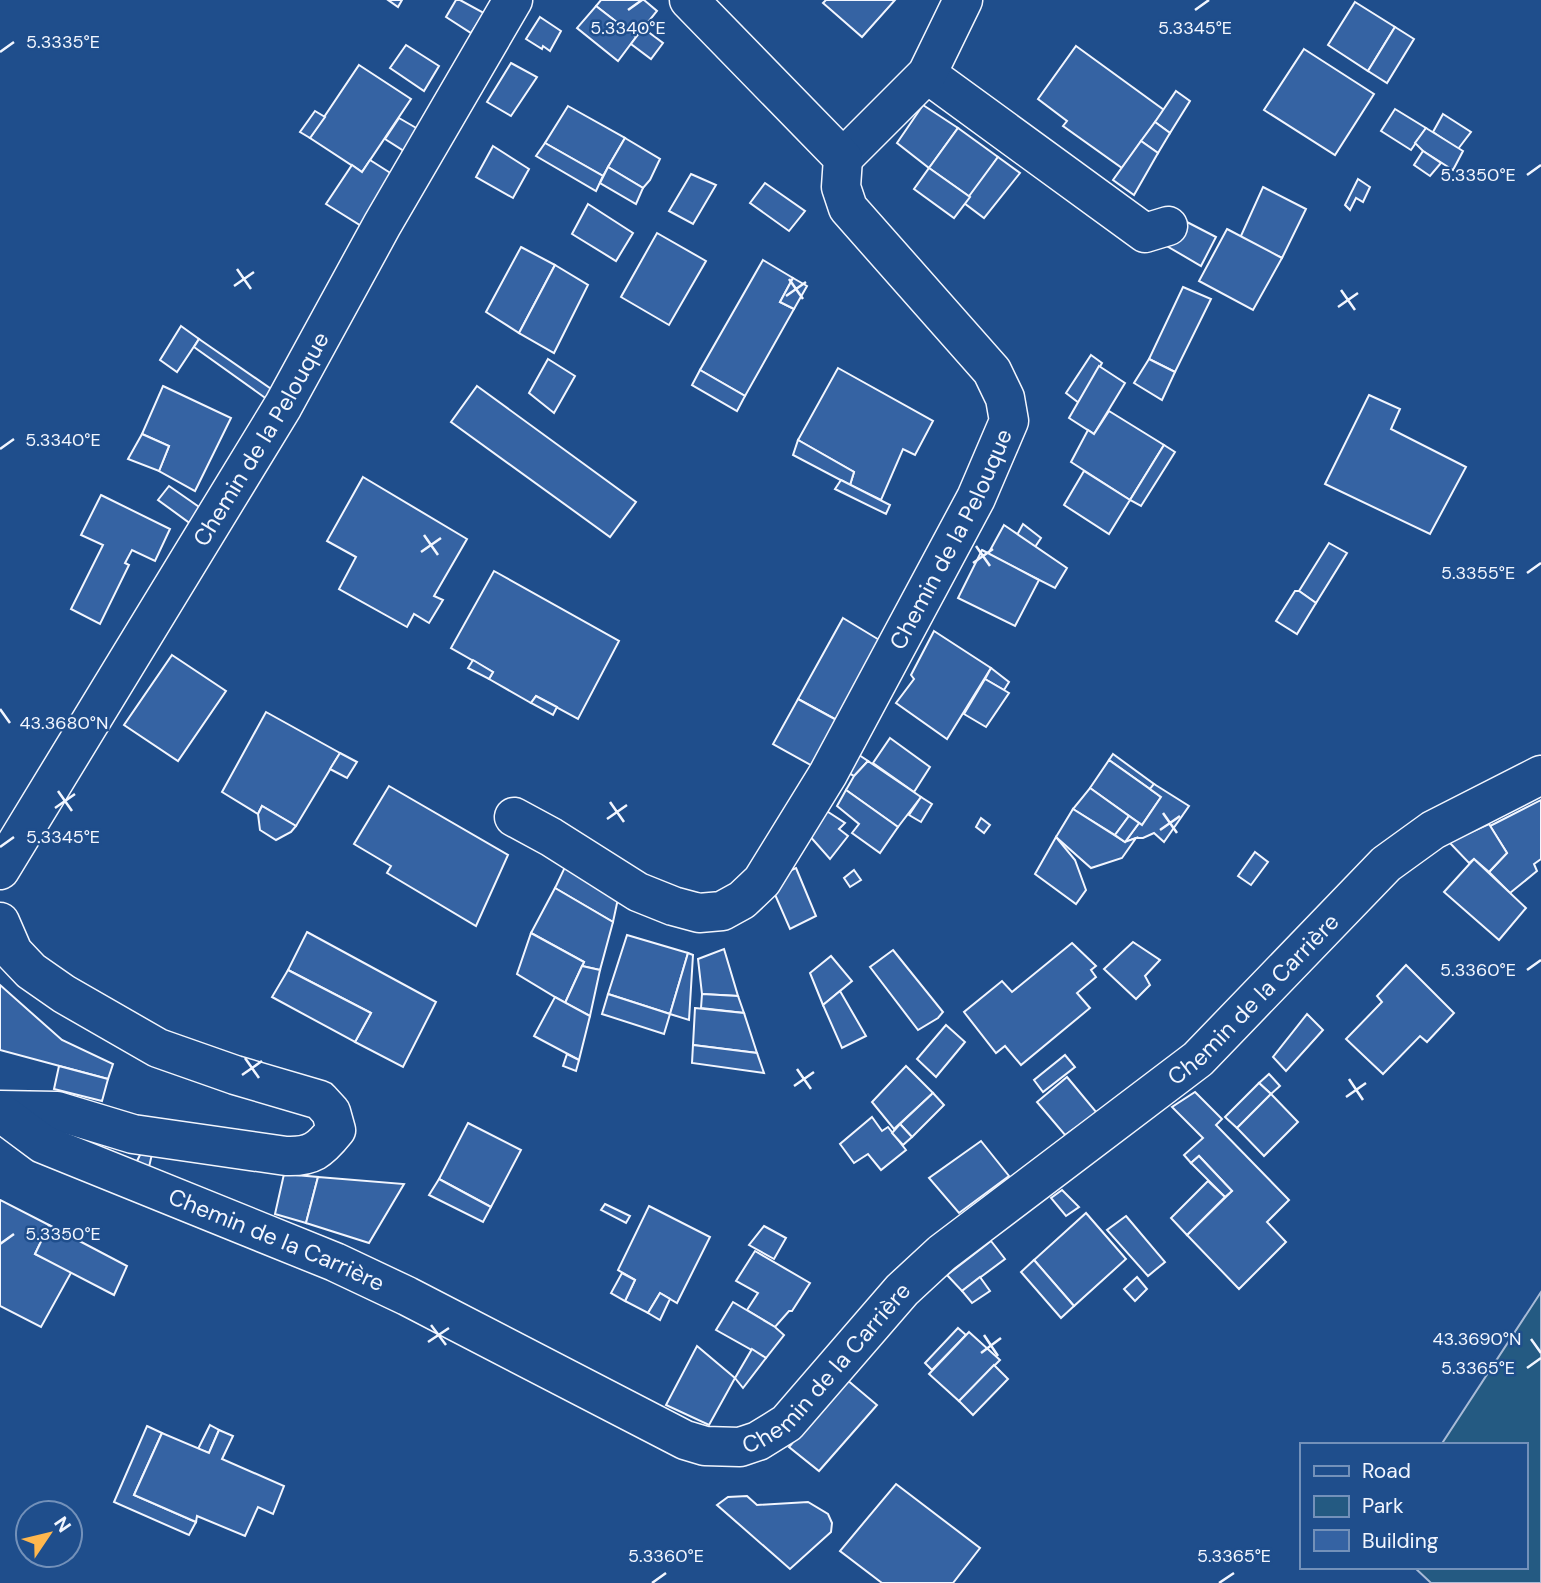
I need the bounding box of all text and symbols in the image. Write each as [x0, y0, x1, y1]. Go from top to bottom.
text: 5.3340°E [590, 16, 666, 40]
text: 5.3345°E [1158, 16, 1232, 40]
text: 5.3335°E [26, 30, 100, 54]
text: 5.3350°E [1440, 163, 1516, 187]
street label: Chemin de la Pelouque [186, 326, 336, 552]
street label: Chemin de la Pelouque [882, 424, 1019, 655]
text: 5.3340°E [25, 428, 101, 452]
text: 5.3355°E [1441, 561, 1515, 585]
text: 43.3680°N [20, 711, 108, 735]
text: 5.3345°E [26, 825, 100, 849]
street label: Chemin de la Carrière [1161, 907, 1345, 1092]
text: 5.3360°E [1440, 958, 1516, 982]
street label: Chemin de la Carrière [164, 1181, 389, 1298]
text: 5.3350°E [25, 1222, 101, 1246]
street label: Chemin de la Carrière [738, 1276, 917, 1460]
text: 43.3690°N [1433, 1327, 1521, 1351]
text: 5.3365°E [1441, 1356, 1515, 1380]
legend [1300, 1443, 1527, 1569]
text: Road [1362, 1457, 1411, 1485]
text: Park [1362, 1492, 1404, 1520]
north arrow [14, 1499, 84, 1569]
text: N [48, 1512, 77, 1537]
text: Building [1362, 1527, 1439, 1555]
text: 5.3360°E [628, 1544, 704, 1568]
text: 5.3365°E [1197, 1544, 1271, 1568]

